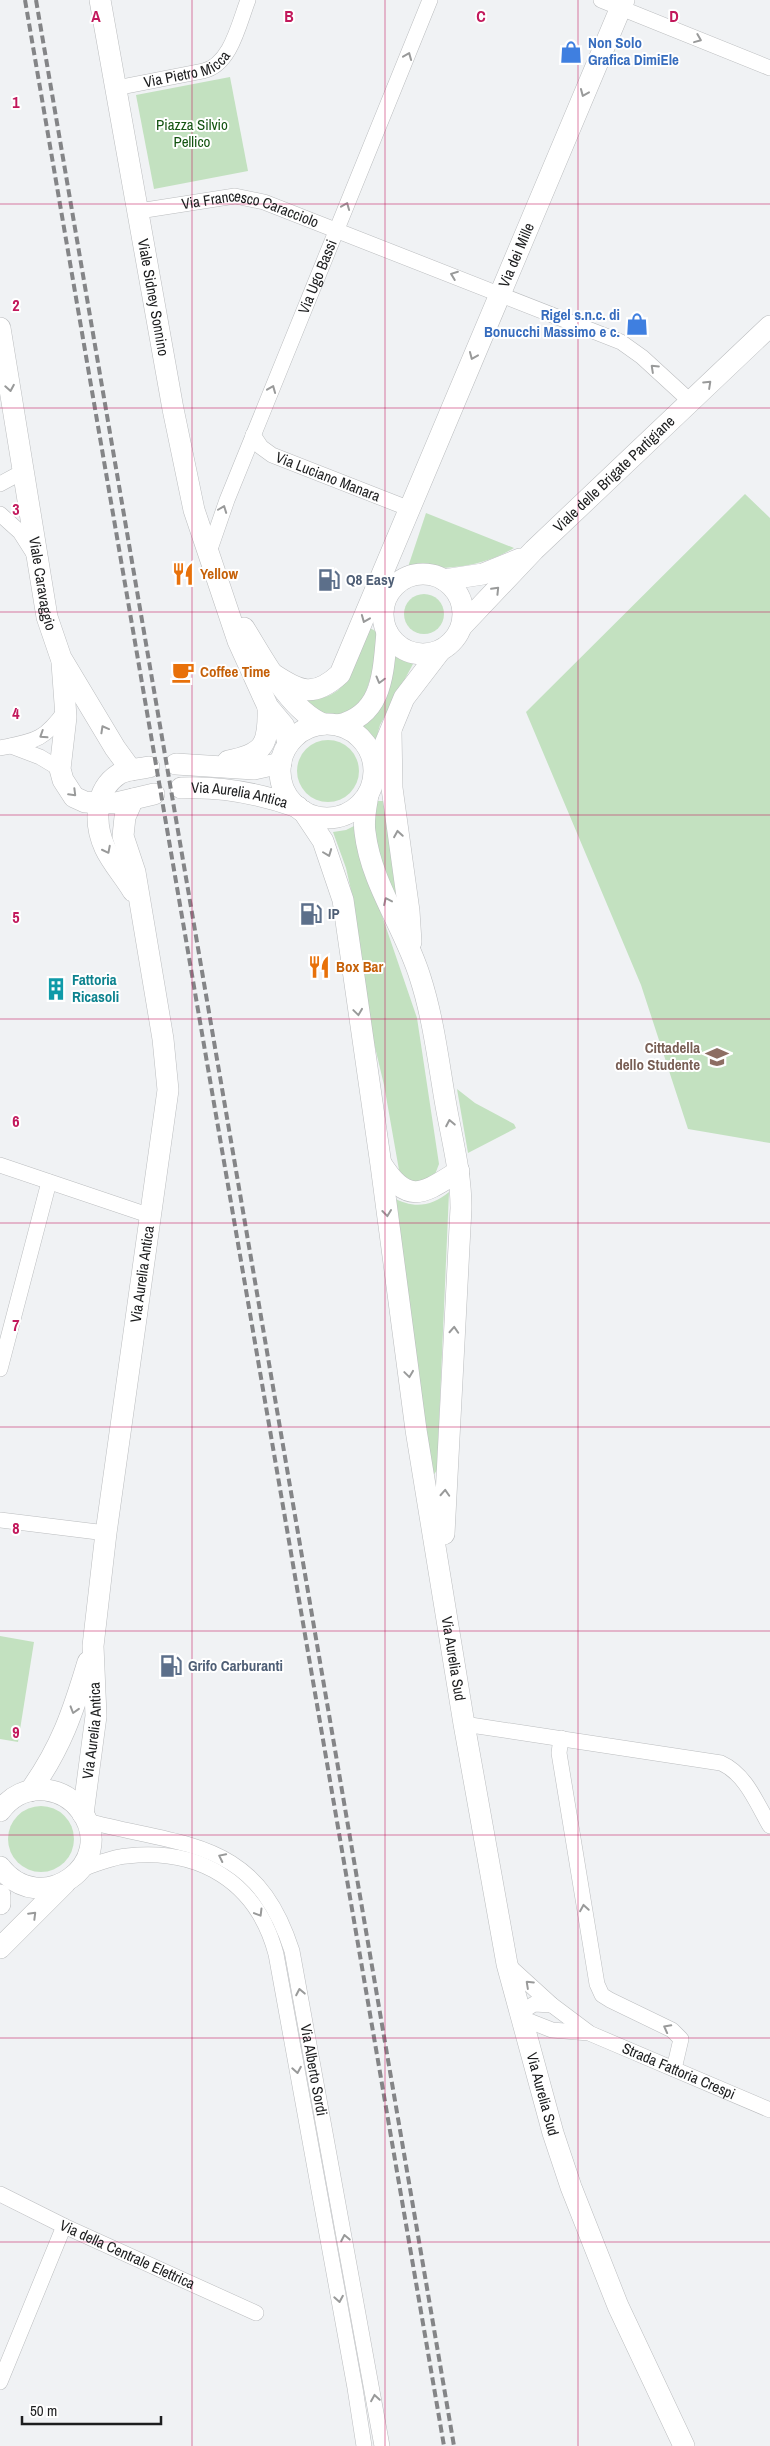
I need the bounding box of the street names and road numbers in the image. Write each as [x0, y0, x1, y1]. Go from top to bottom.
street label: Via Pietro Micca [142, 46, 235, 92]
street label: Via Francesco Caracciolo [180, 185, 322, 233]
street label: Via dei Mille [493, 219, 539, 290]
street label: Via Ugo Bassi [293, 236, 342, 317]
street label: Viale Sidney Sonnino [133, 237, 174, 358]
street label: Viale delle Brigate Partigiane [548, 411, 679, 537]
street label: Via Luciano Manara [273, 446, 384, 506]
street label: Viale Caravaggio [24, 535, 62, 633]
street label: Via Aurelia Antica [191, 777, 291, 813]
street label: Via Aurelia Antica [125, 1224, 159, 1324]
street label: Via Aurelia Sud [437, 1615, 471, 1702]
street label: Via Aurelia Antica [77, 1681, 106, 1780]
street label: Via Alberto Sordi [295, 2022, 333, 2117]
street label: Strada Fattoria Crespi [619, 2037, 739, 2104]
street label: Via Aurelia Sud [522, 2050, 564, 2138]
street label: Via della Centrale Elettrica [57, 2214, 199, 2294]

